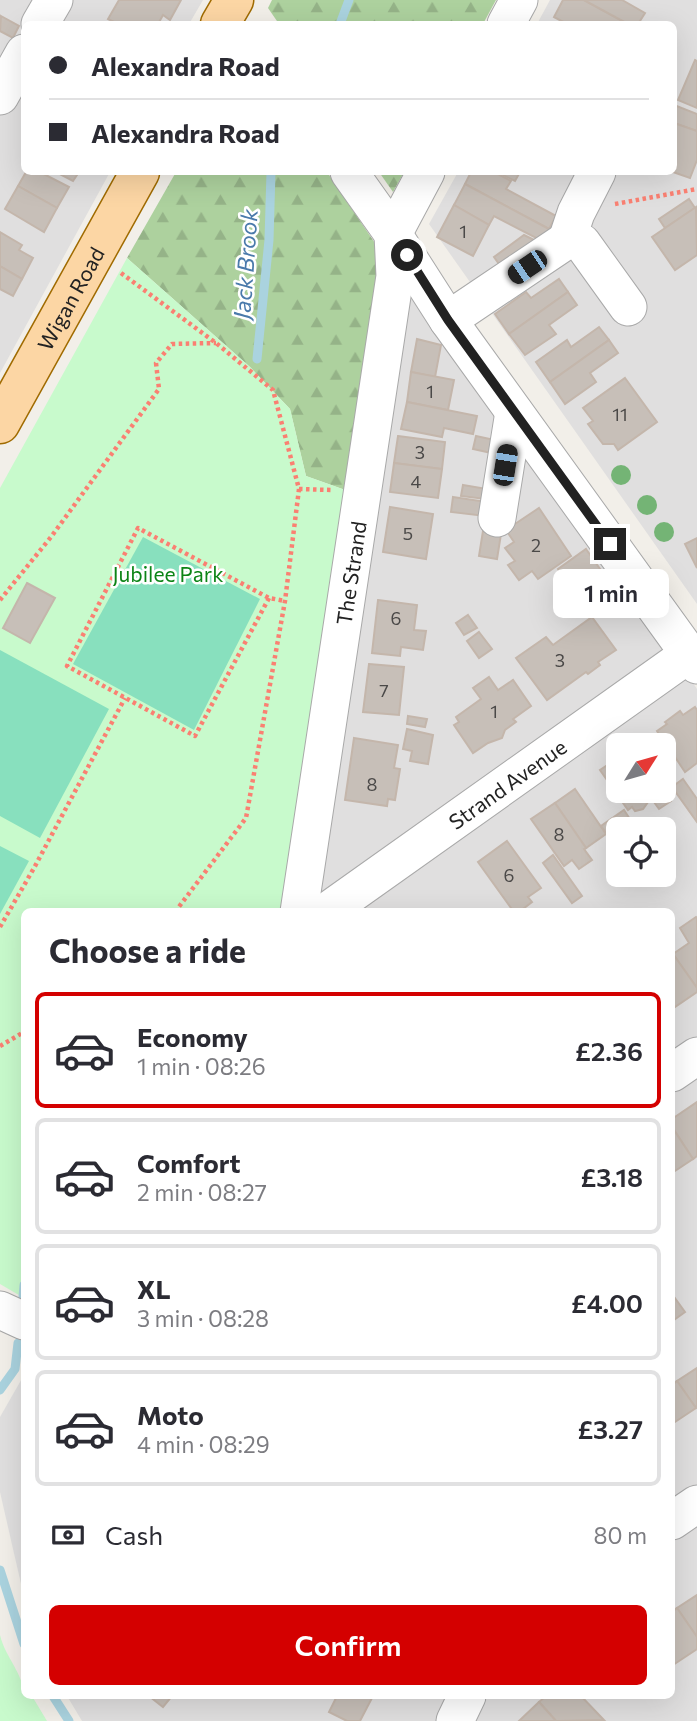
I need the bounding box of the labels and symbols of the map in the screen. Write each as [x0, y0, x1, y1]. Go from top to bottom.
water label: Jack Brook [227, 207, 263, 322]
house number: 1 [459, 220, 467, 242]
route start [391, 239, 423, 271]
street label: Wigan Road [31, 242, 109, 354]
car [504, 247, 551, 287]
house number: 1 [426, 380, 434, 402]
house number: 11 [612, 403, 628, 425]
house number: 3 [415, 441, 425, 463]
car [492, 443, 519, 487]
house number: 4 [411, 470, 422, 492]
street label: The Strand [330, 519, 370, 626]
house number: 5 [403, 522, 413, 544]
route end [594, 528, 626, 560]
house number: 2 [531, 534, 541, 556]
park label: Jubilee Park [112, 561, 224, 586]
callout: 1 min [552, 568, 668, 618]
house number: 6 [391, 607, 401, 629]
house number: 3 [555, 649, 565, 671]
house number: 7 [379, 679, 389, 701]
house number: 1 [490, 700, 498, 722]
street label: Strand Avenue [443, 733, 571, 834]
north arrow [606, 733, 676, 803]
house number: 8 [367, 773, 378, 795]
house number: 8 [554, 823, 565, 845]
house number: 6 [504, 864, 514, 886]

